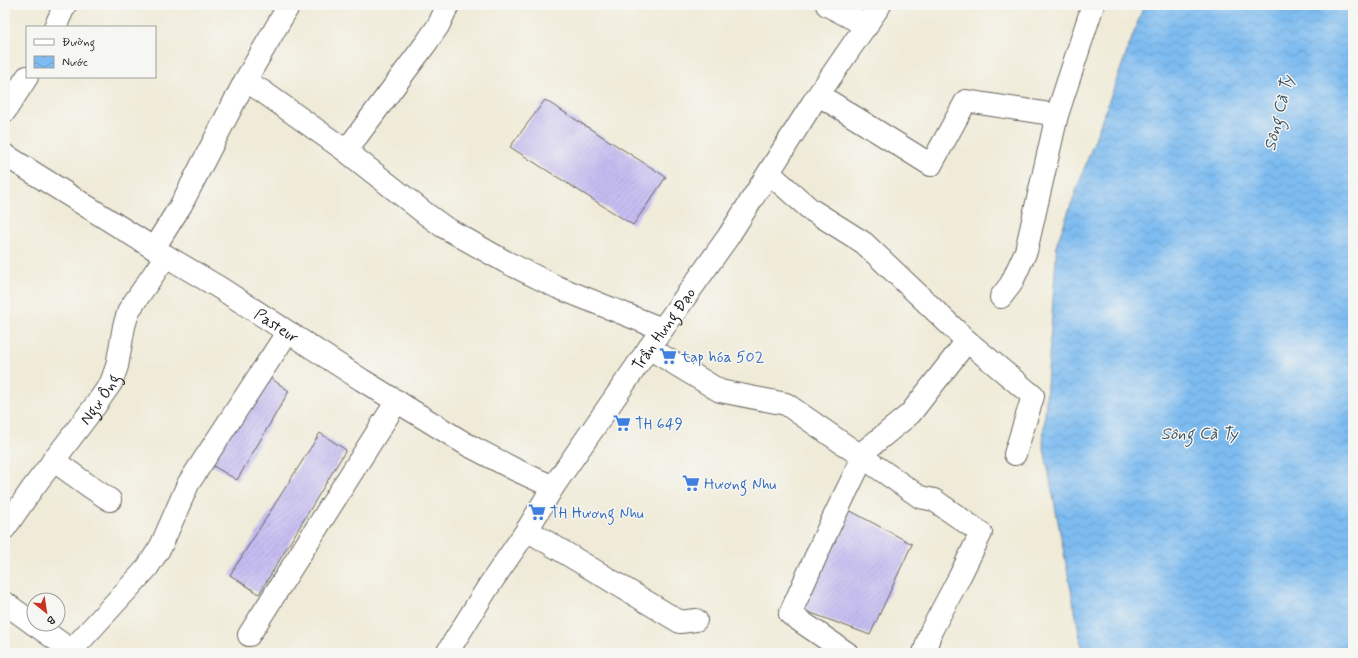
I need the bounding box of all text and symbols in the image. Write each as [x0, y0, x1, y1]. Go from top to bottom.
legend [26, 26, 156, 78]
text: Đường [62, 35, 95, 52]
text: Nước [62, 55, 88, 71]
water label: Sông Cà Ty [1259, 72, 1301, 154]
street label: Trần Hưng Đạo [628, 284, 701, 375]
street label: Pasteur [250, 304, 303, 349]
supermarket icon: tạp hóa 502 [658, 346, 678, 366]
place label: tạp hóa 502 [680, 347, 765, 368]
street label: Ngư Ông [76, 372, 126, 429]
supermarket icon: TH 649 [612, 413, 632, 433]
place label: TH 649 [635, 414, 683, 435]
water label: Sông Cà Ty [1161, 423, 1239, 447]
supermarket icon: Hương Nhu [681, 473, 701, 493]
place label: Hương Nhu [704, 474, 776, 496]
supermarket icon: TH Hương Nhu [527, 502, 547, 522]
place label: TH Hương Nhu [550, 503, 644, 525]
north arrow [26, 592, 66, 632]
text: B [44, 612, 57, 628]

